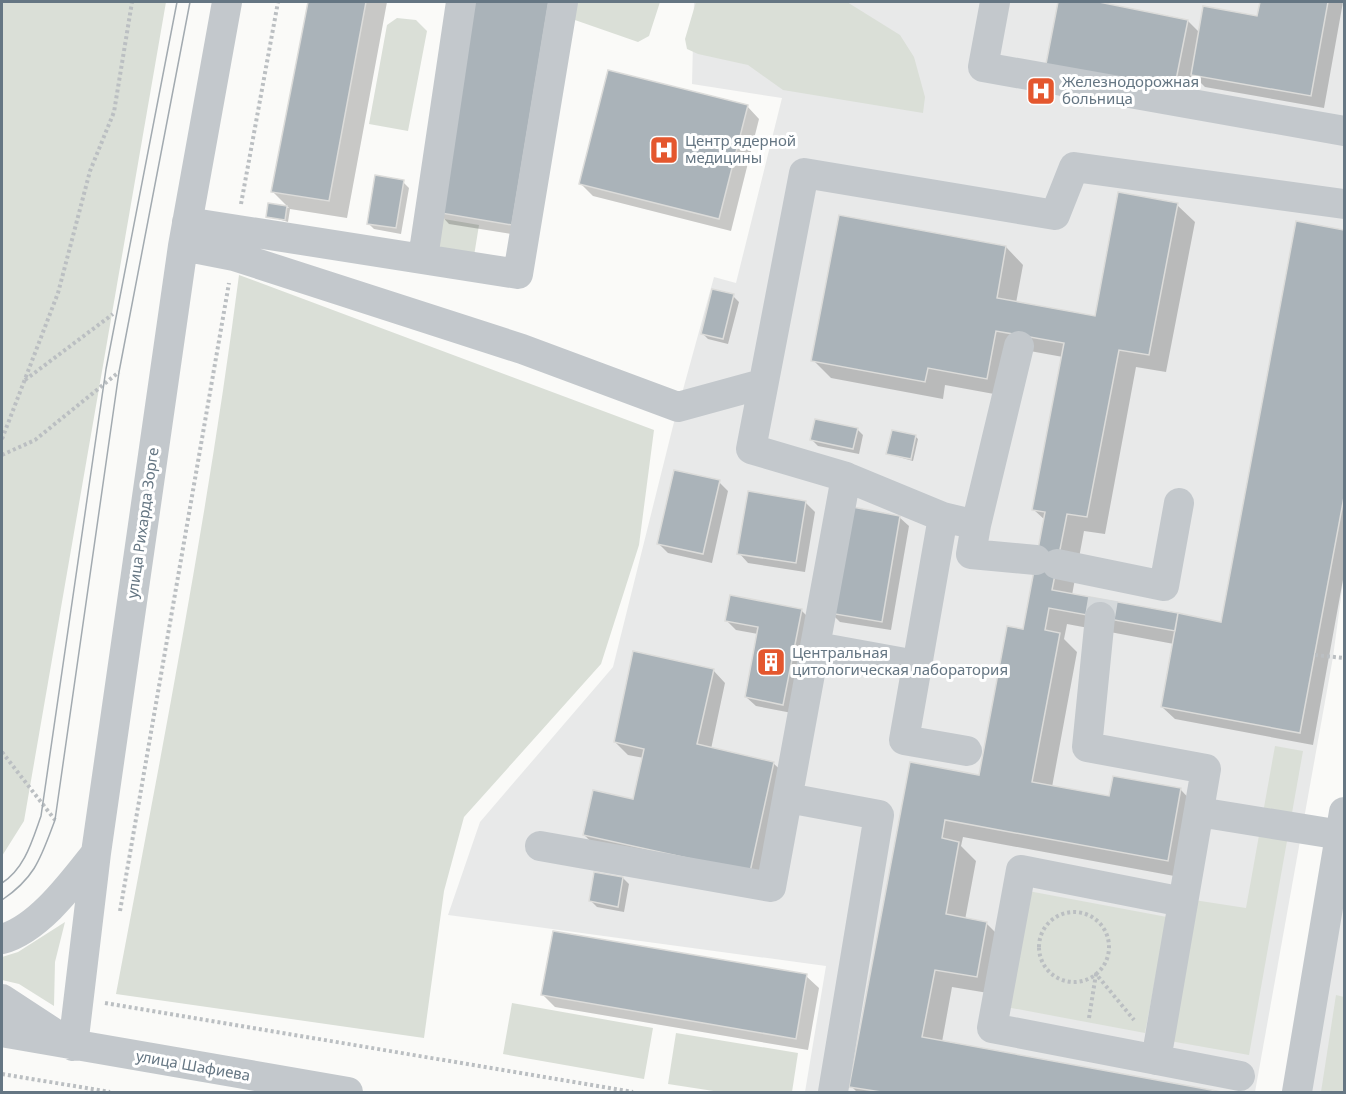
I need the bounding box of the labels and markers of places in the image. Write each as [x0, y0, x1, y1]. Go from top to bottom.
place label: Железнодорожная больница [1062, 71, 1199, 108]
hospital icon: Железнодорожная больница [1025, 75, 1057, 107]
place label: Центр ядерной медицины [685, 130, 796, 167]
hospital icon: Центр ядерной медицины [648, 134, 680, 166]
place label: Центральная цитологическая лаборатория [792, 642, 1008, 679]
building icon: Центральная цитологическая лаборатория [755, 646, 787, 678]

